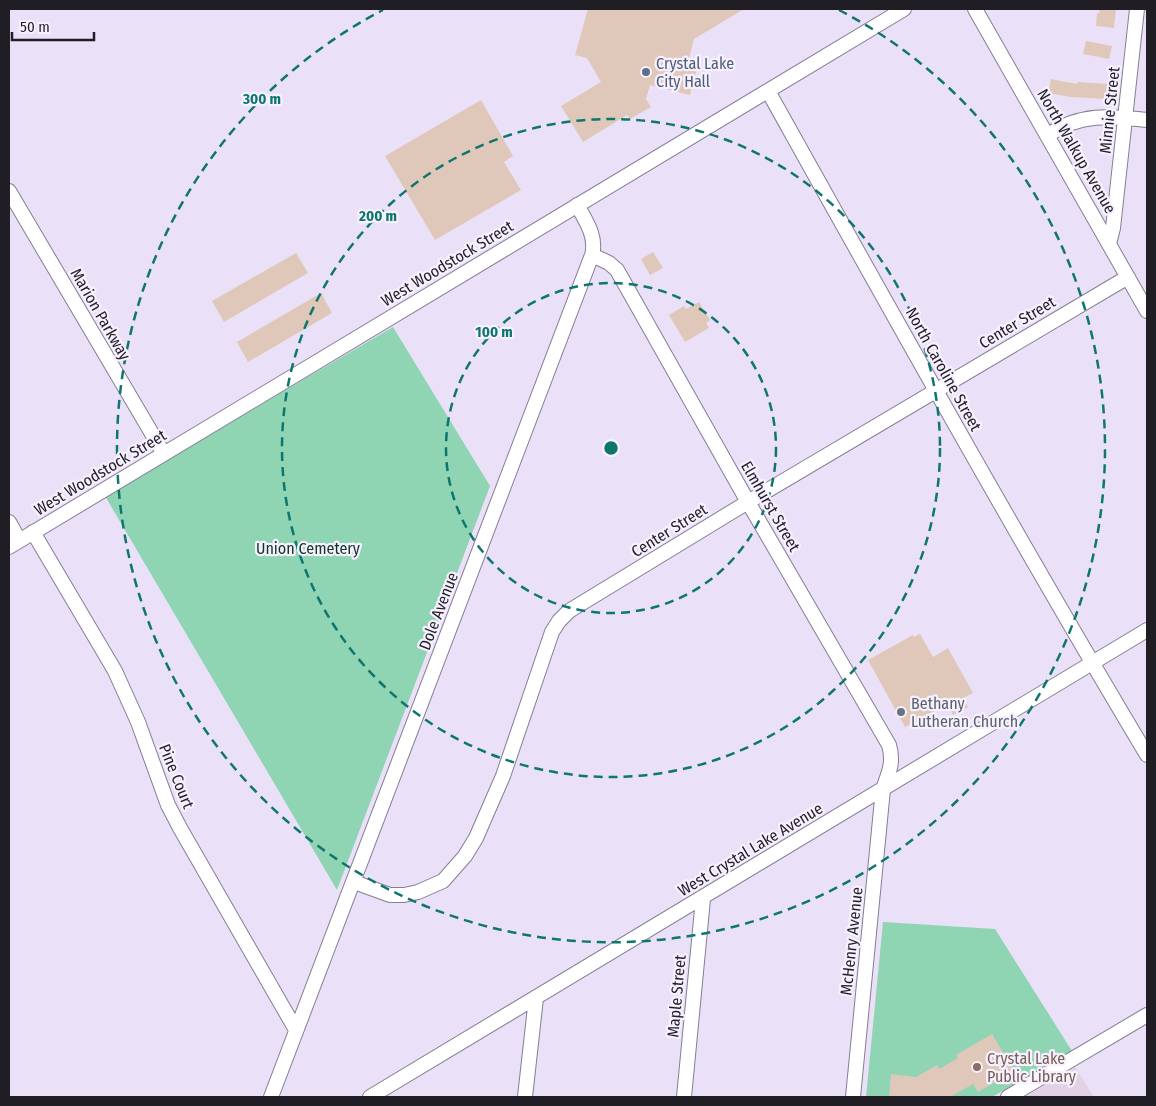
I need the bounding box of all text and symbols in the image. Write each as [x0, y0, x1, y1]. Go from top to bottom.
scale bar [12, 10, 95, 42]
text: 50 m [20, 18, 50, 36]
place label: Crystal Lake City Hall [656, 54, 734, 91]
street label: Minnie Street [1095, 65, 1124, 154]
marker: Crystal Lake City Hall [640, 66, 652, 78]
street label: North Walkup Avenue [1033, 86, 1120, 217]
text: 300 m [242, 90, 281, 108]
text: 200 m [358, 207, 397, 225]
street label: West Woodstock Street [378, 216, 517, 310]
street label: Marion Parkway [67, 265, 135, 364]
street label: Center Street [976, 292, 1060, 353]
street label: North Caroline Street [902, 304, 986, 435]
text: 100 m [475, 323, 513, 341]
street label: West Woodstock Street [31, 425, 170, 519]
centre of rings [602, 439, 620, 457]
street label: Elmhurst Street [737, 458, 804, 556]
street label: Center Street [628, 499, 711, 561]
park label: Union Cemetery [256, 539, 361, 558]
street label: Dole Avenue [415, 570, 462, 653]
place label: Bethany Lutheran Church [911, 694, 1018, 731]
marker: Bethany Lutheran Church [895, 706, 907, 718]
street label: Pine Court [155, 741, 198, 812]
street label: West Crystal Lake Avenue [674, 799, 826, 900]
street label: McHenry Avenue [836, 886, 867, 996]
street label: Maple Street [663, 953, 690, 1038]
place label: Crystal Lake Public Library [987, 1049, 1077, 1086]
marker: Crystal Lake Public Library [971, 1061, 983, 1073]

